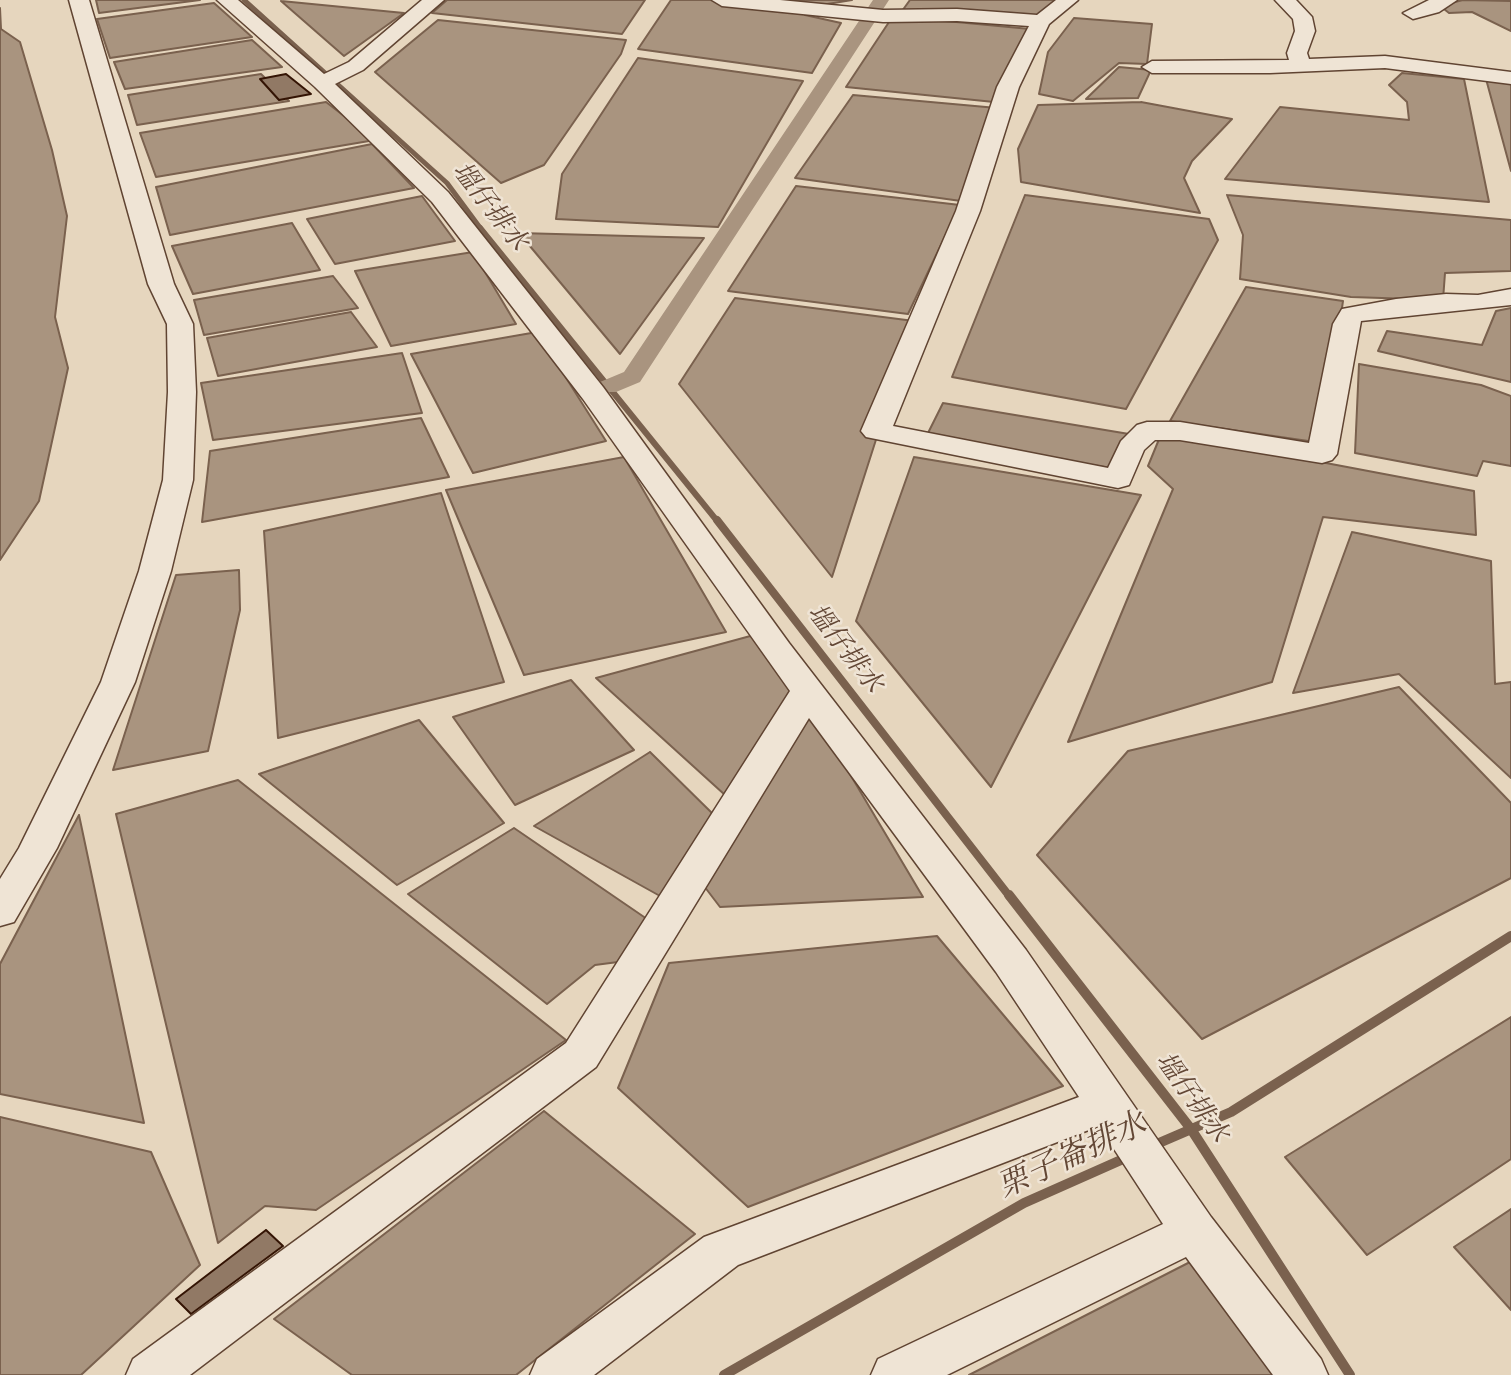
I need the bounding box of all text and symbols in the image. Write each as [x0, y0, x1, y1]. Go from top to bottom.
water label: 塭仔排水 [445, 156, 533, 258]
water label: 塭仔排水 [800, 598, 888, 700]
water label: 塭仔排水 [1148, 1047, 1234, 1149]
water label: 栗子崙排水 [991, 1106, 1153, 1208]

